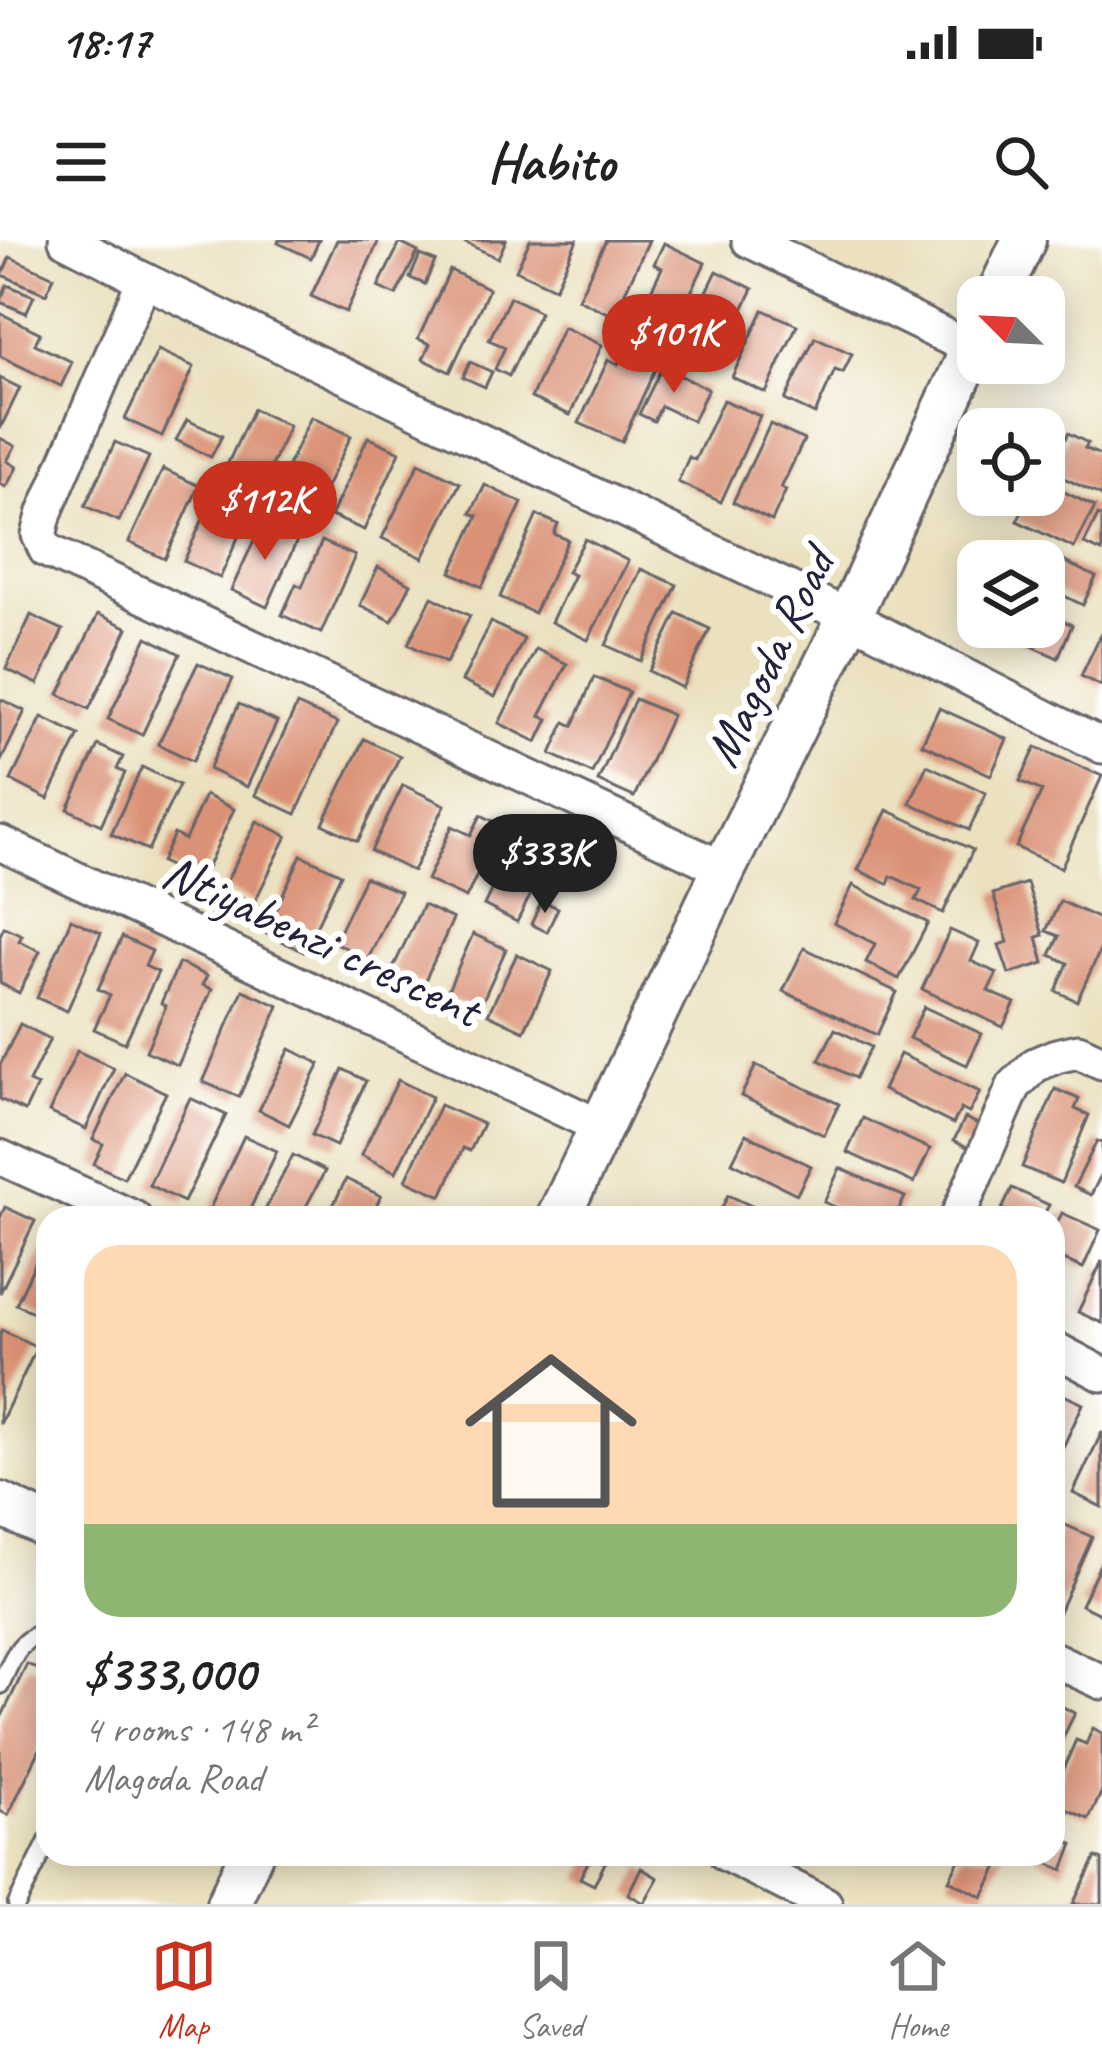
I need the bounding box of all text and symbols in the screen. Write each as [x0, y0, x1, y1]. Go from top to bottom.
text: 18:17 [60, 14, 150, 71]
text: Habito [487, 128, 615, 196]
icon: menu [48, 129, 114, 195]
icon: search [988, 129, 1054, 195]
north arrow [957, 276, 1065, 384]
map controls [957, 276, 1065, 648]
pin: $101K [590, 294, 758, 396]
text: $101K [629, 308, 719, 357]
button: locate [957, 408, 1065, 516]
pin: $112K [181, 461, 349, 563]
text: $112K [220, 475, 310, 524]
street label: Magoda Road [689, 532, 852, 777]
button: layers [957, 540, 1065, 648]
pin: $333K [461, 814, 629, 916]
text: $333K [500, 828, 590, 877]
street label: Ntiyabenzi crescent [153, 839, 495, 1043]
icon: home [443, 1323, 659, 1539]
text: $333,000 [84, 1641, 255, 1705]
text: 4 rooms · 148 m² [84, 1705, 312, 1754]
text: Magoda Road [84, 1754, 263, 1803]
tab: Map [151, 1933, 217, 2047]
tab: Saved [518, 1933, 584, 2047]
tab: Home [885, 1933, 951, 2047]

